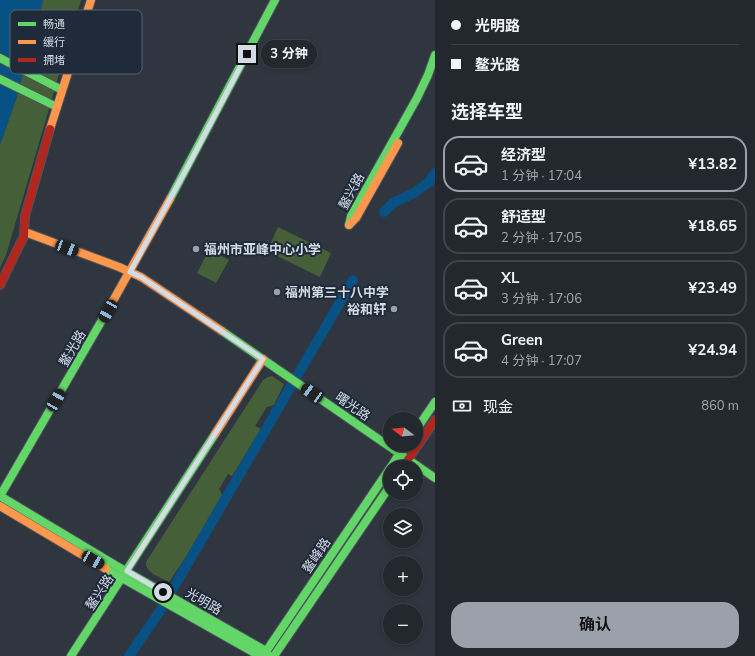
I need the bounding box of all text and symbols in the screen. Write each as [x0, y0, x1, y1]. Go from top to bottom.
legend [10, 10, 142, 74]
text: 光明路 [475, 16, 520, 36]
text: 畅通 [43, 17, 65, 32]
text: 缓行 [43, 35, 65, 50]
callout: 3 分钟 [261, 40, 317, 68]
route end [238, 45, 256, 63]
text: 3 分钟 [270, 45, 308, 63]
text: 拥堵 [43, 53, 65, 68]
text: 鳌光路 [475, 55, 520, 75]
text: 选择车型 [451, 100, 523, 124]
text: 经济型 [501, 145, 546, 165]
icon: car [453, 146, 489, 182]
text: ¥13.82 [688, 154, 737, 174]
text: 1 分钟 · 17:04 [501, 167, 582, 185]
street label: 鳌兴路 [335, 170, 369, 213]
text: 舒适型 [501, 207, 546, 227]
icon: car [453, 208, 489, 244]
text: ¥18.65 [688, 216, 737, 236]
text: 2 分钟 · 17:05 [501, 229, 582, 247]
car [54, 238, 80, 258]
place label: 福州市亚峰中心小学 [204, 241, 321, 259]
marker: 福州市亚峰中心小学 [191, 244, 201, 254]
text: XL [501, 268, 520, 288]
icon: car [453, 270, 489, 306]
text: ¥23.49 [688, 278, 737, 298]
place label: 福州第三十八中学 [285, 284, 389, 302]
marker: 福州第三十八中学 [272, 287, 282, 297]
text: 3 分钟 · 17:06 [501, 290, 582, 308]
car [97, 298, 119, 324]
place label: 裕和轩 [347, 301, 386, 319]
marker: 裕和轩 [389, 304, 399, 314]
street label: 鳌光路 [55, 327, 90, 370]
text: Green [501, 330, 543, 350]
icon: car [453, 332, 489, 368]
text: ¥24.94 [688, 340, 737, 360]
text: 4 分钟 · 17:07 [501, 352, 582, 370]
car [299, 381, 325, 405]
car [45, 387, 67, 413]
street label: 曙光路 [331, 388, 374, 425]
icon: cash [451, 395, 473, 417]
text: 现金 [483, 397, 513, 417]
text: 860 m [701, 397, 739, 415]
north arrow [383, 412, 423, 452]
map controls [383, 412, 423, 644]
button: locate [383, 460, 423, 500]
button: layers [383, 508, 423, 548]
street label: 鳌峰路 [298, 534, 335, 577]
car [80, 549, 106, 571]
button: + [383, 556, 423, 596]
street label: 鳌兴路 [82, 571, 118, 614]
route start [154, 583, 172, 601]
street label: 光明路 [182, 584, 225, 619]
button: 确认 [451, 602, 739, 648]
button: − [383, 604, 423, 644]

